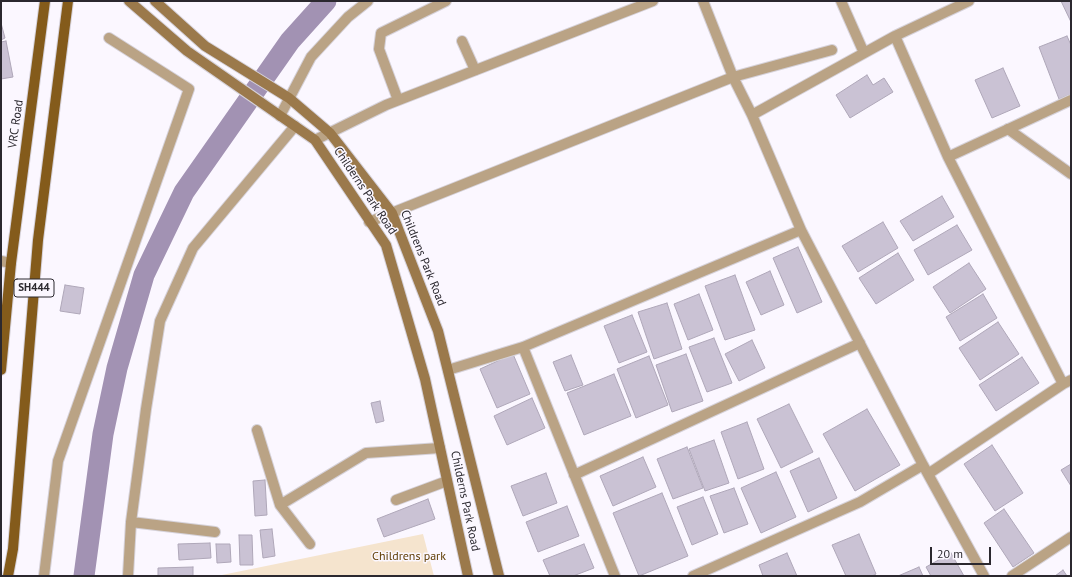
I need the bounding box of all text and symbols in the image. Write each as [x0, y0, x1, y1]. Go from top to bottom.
street label: VRC Road [5, 99, 27, 149]
street label: Childerns Park Road [330, 145, 400, 237]
street label: Childrens Park Road [397, 208, 449, 308]
road number: SH444 [14, 279, 54, 297]
street label: Childerns Park Road [447, 449, 483, 553]
scale bar [932, 539, 993, 565]
text: 20 m [937, 546, 963, 561]
park label: Childrens park [372, 550, 446, 564]

